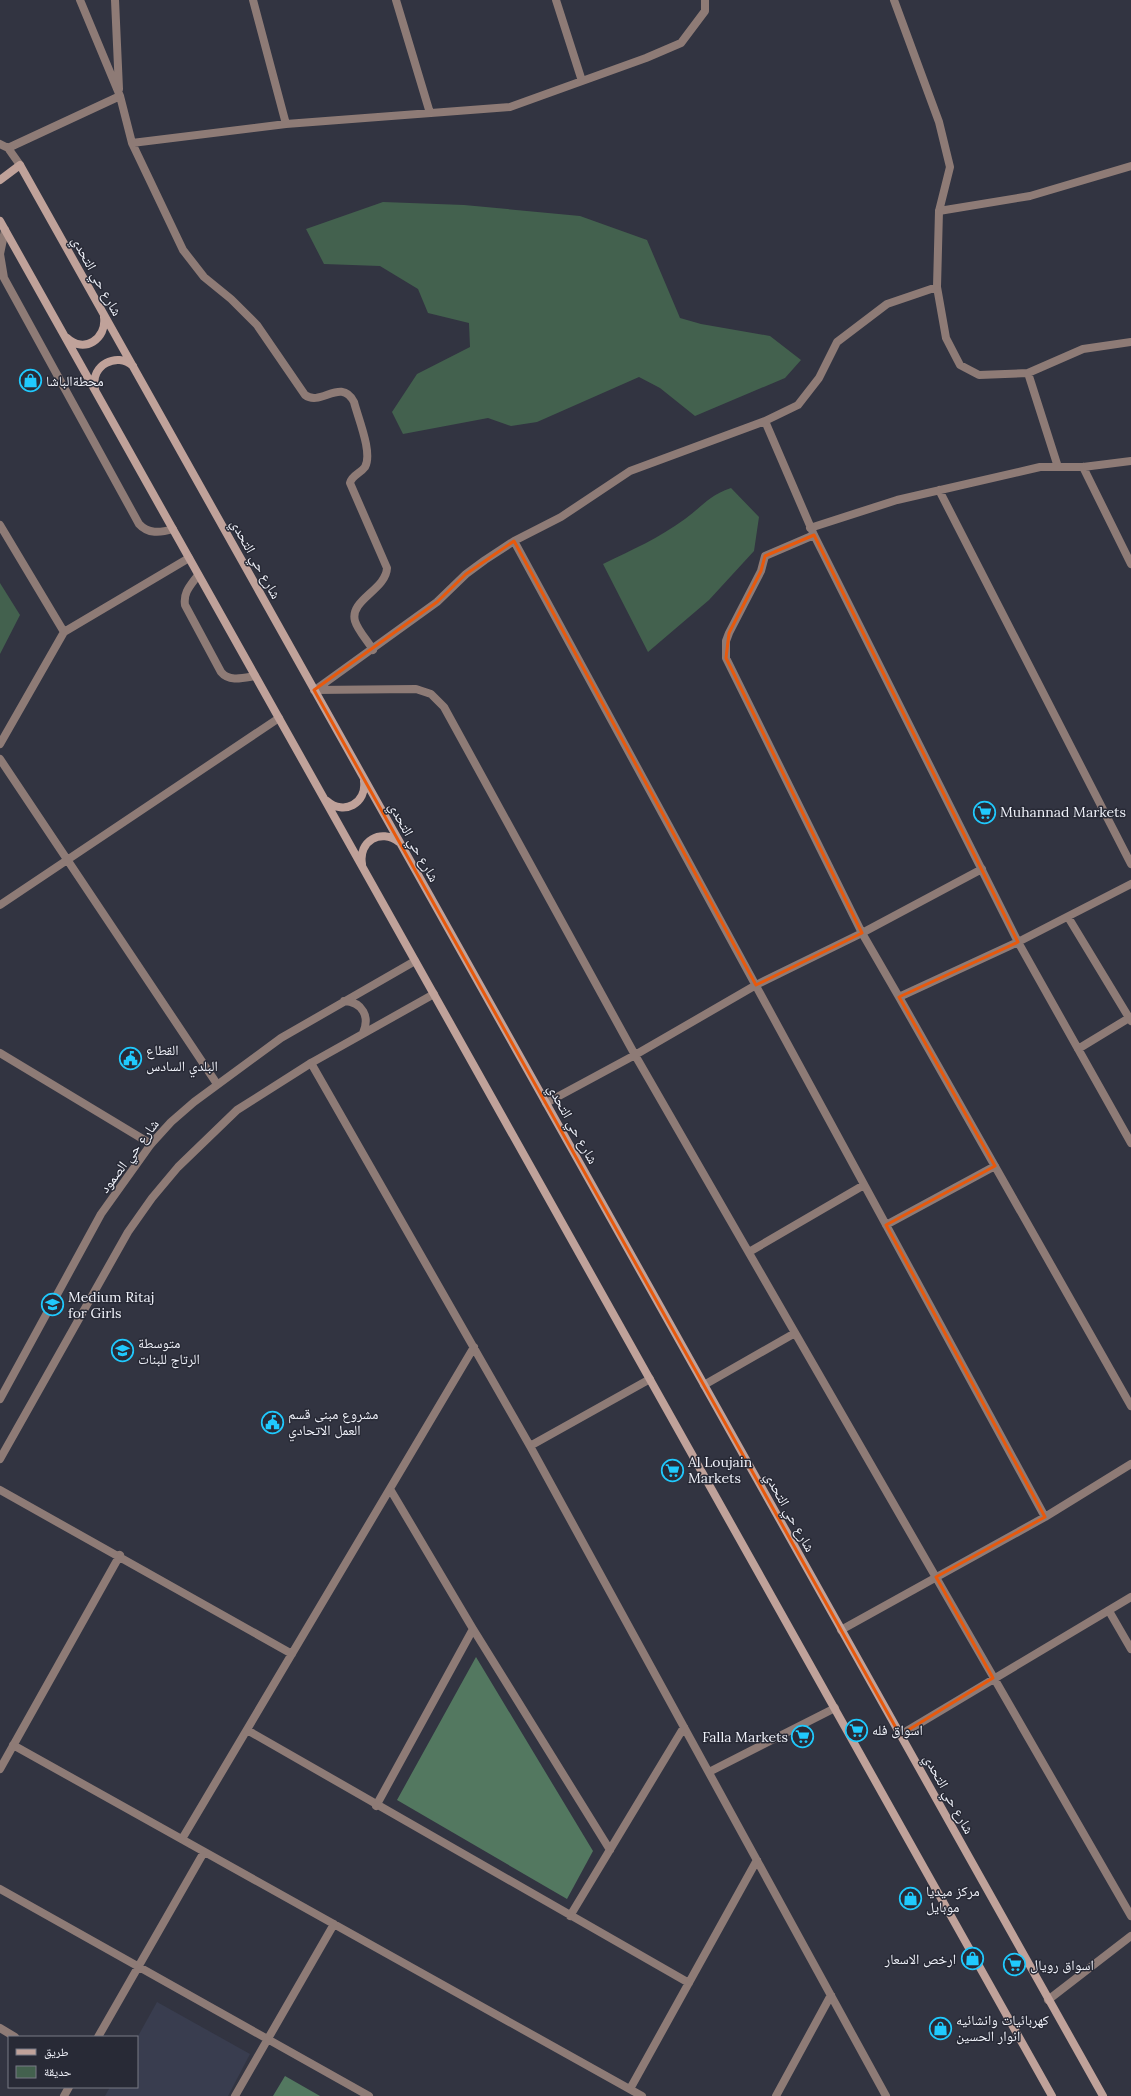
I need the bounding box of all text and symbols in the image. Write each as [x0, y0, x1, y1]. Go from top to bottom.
street label: شارع حي التحدي [65, 233, 126, 320]
shop icon: محطةالباشا [17, 368, 43, 394]
place label: محطةالباشا [46, 372, 104, 390]
street label: شارع حي التحدي [224, 516, 285, 603]
street label: شارع حي التحدي [382, 799, 443, 886]
supermarket icon: Muhannad Markets [971, 799, 997, 825]
place label: Muhannad Markets [1000, 803, 1126, 821]
place label: القطاع البلدي السادس [146, 1041, 218, 1078]
public building icon: القطاع البلدي السادس [117, 1045, 143, 1071]
street label: شارع حي التحدي [541, 1081, 602, 1168]
street label: شارع حي الصمود [95, 1116, 165, 1198]
place label: Medium Ritaj for Girls [68, 1288, 154, 1322]
school or university icon: Medium Ritaj for Girls [40, 1292, 66, 1318]
place label: متوسطة الرتاج للبنات [138, 1334, 200, 1369]
school or university icon: متوسطة الرتاج للبنات [110, 1338, 136, 1364]
place label: مشروع مبنى قسم العمل الاتحادي [288, 1405, 378, 1442]
public building icon: مشروع مبنى قسم العمل الاتحادي [260, 1409, 286, 1435]
place label: Al Loujain Markets [687, 1453, 753, 1487]
supermarket icon: Al Loujain Markets [660, 1457, 686, 1483]
street label: شارع حي التحدي [758, 1469, 819, 1556]
supermarket icon: اسواق فله [844, 1717, 870, 1743]
place label: اسواق فله [872, 1721, 923, 1739]
supermarket icon: Falla Markets [790, 1724, 816, 1750]
place label: Falla Markets [702, 1728, 788, 1746]
street label: شارع حي التحدي [917, 1751, 978, 1838]
place label: مركز ميديا موبايل [926, 1882, 980, 1916]
shop icon: مركز ميديا موبايل [898, 1886, 924, 1912]
shop icon: ارخص الاسعار [959, 1946, 985, 1972]
place label: ارخص الاسعار [884, 1950, 956, 1968]
supermarket icon: اسواق رويال [1002, 1952, 1028, 1978]
place label: اسواق رويال [1030, 1956, 1094, 1974]
place label: كهربائيات وانشائيه انوار الحسين [956, 2011, 1049, 2045]
shop icon: كهربائيات وانشائيه انوار الحسين [927, 2015, 953, 2041]
legend [8, 2036, 138, 2088]
text: طريق [44, 2044, 69, 2059]
text: حديقة [44, 2064, 72, 2079]

